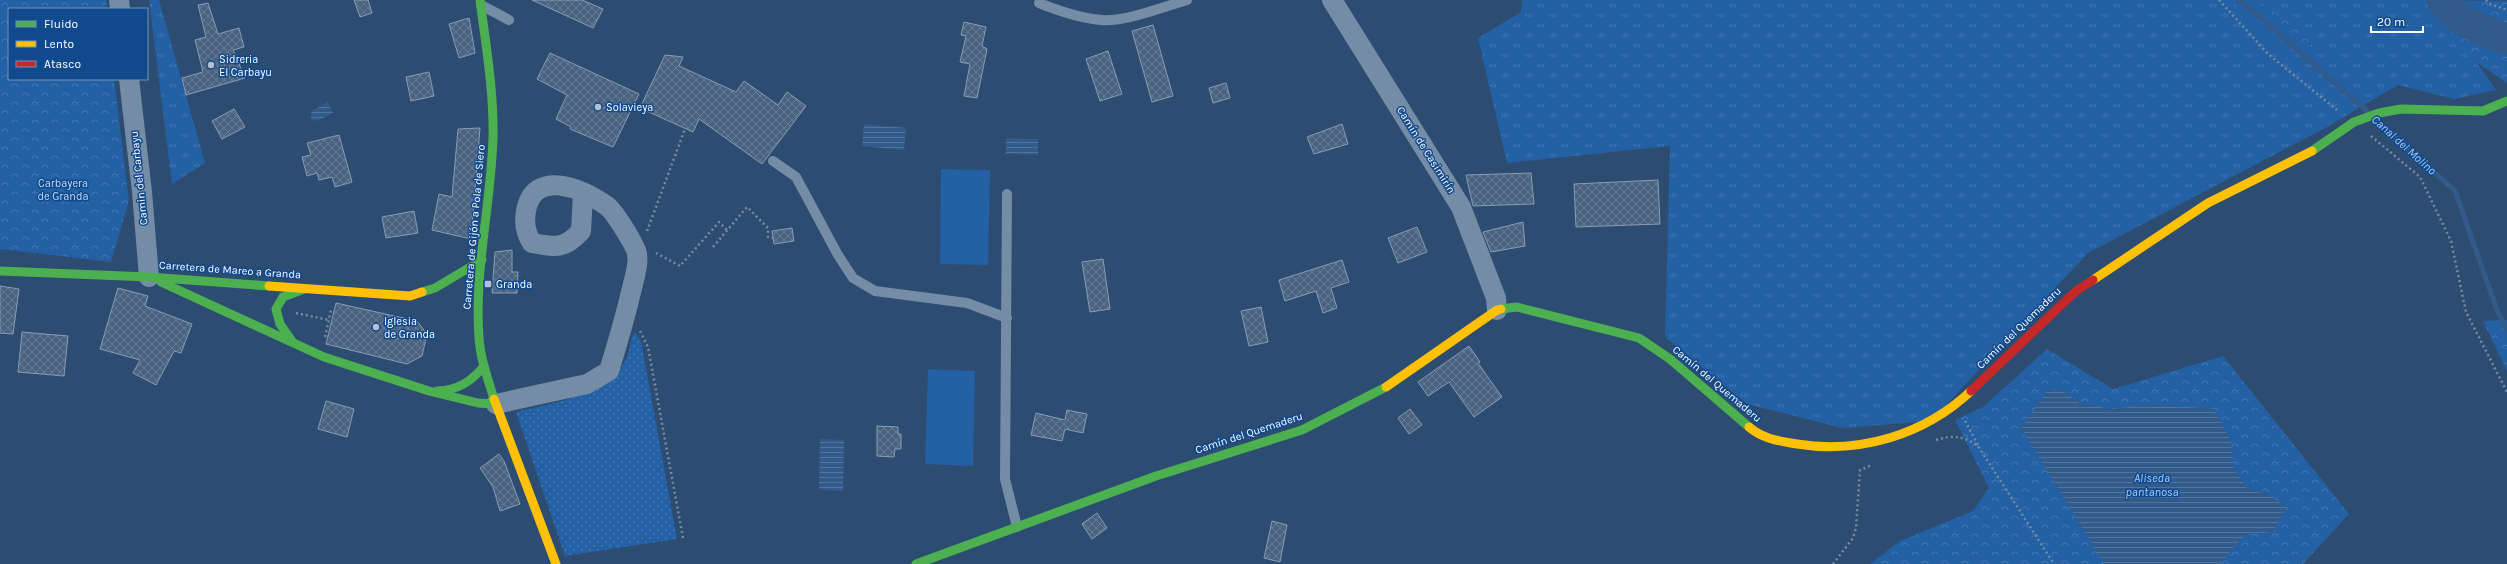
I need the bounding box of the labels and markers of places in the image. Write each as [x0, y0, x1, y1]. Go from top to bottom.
place label: Sidreria El Carbayu [219, 53, 272, 79]
marker: Sidreria El Carbayu [206, 60, 216, 70]
place label: Solavieya [606, 101, 653, 114]
marker: Solavieya [593, 102, 603, 112]
place label: Granda [496, 278, 532, 291]
marker: Granda [483, 279, 493, 289]
place label: Iglesia de Granda [384, 315, 435, 341]
marker: Iglesia de Granda [371, 322, 381, 332]

